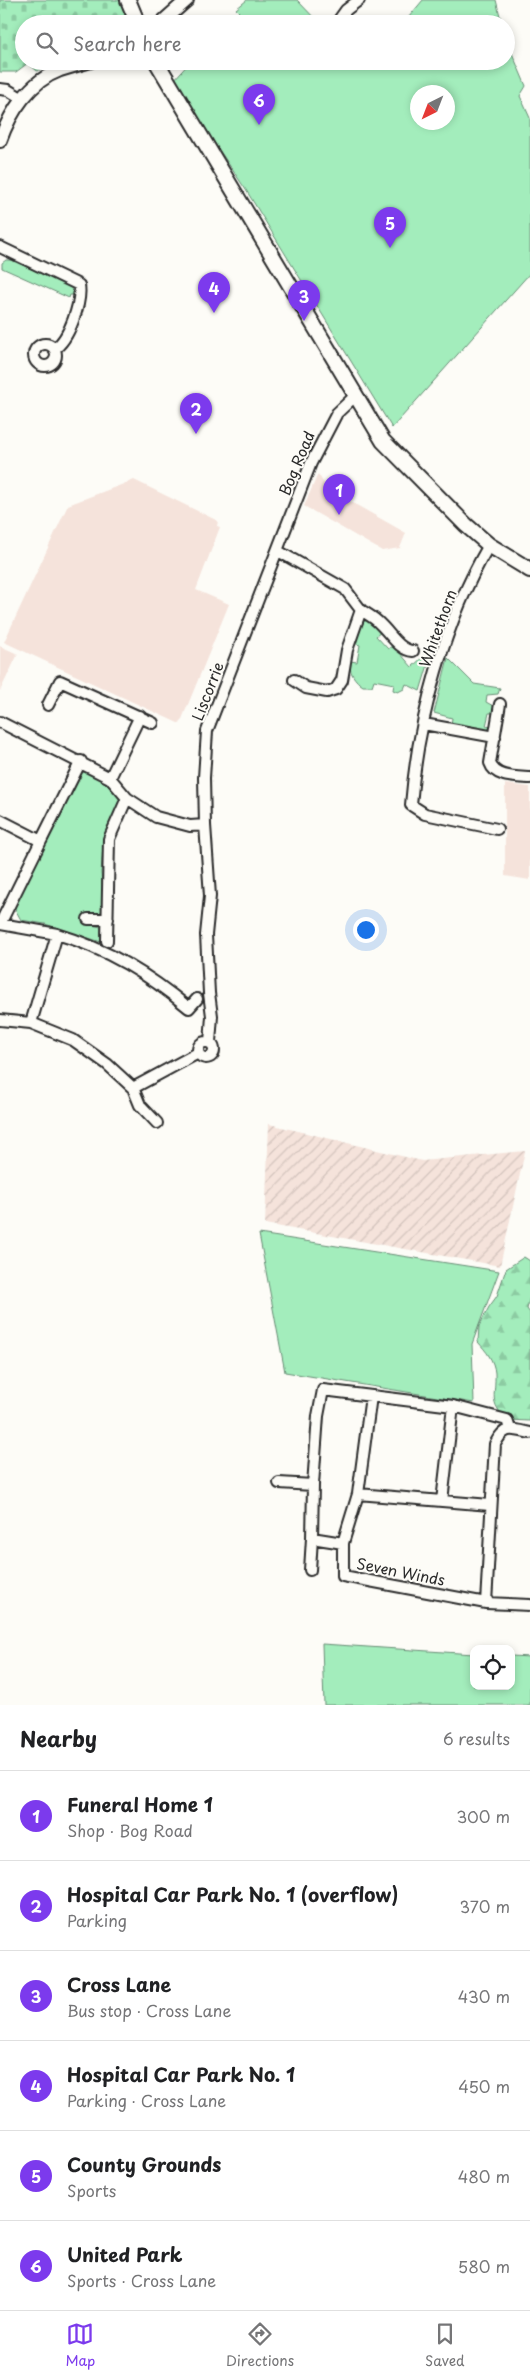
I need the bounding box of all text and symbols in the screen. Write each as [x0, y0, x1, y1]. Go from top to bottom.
search box [15, 15, 515, 70]
icon: search [33, 29, 61, 57]
text: Search here [73, 29, 182, 57]
pin: 6 [243, 84, 275, 125]
north arrow [410, 85, 455, 130]
pin: 5 [374, 207, 406, 248]
pin: 4 [198, 272, 230, 313]
pin: 3 [288, 280, 320, 321]
pin: 2 [180, 393, 212, 434]
street label: Bog Road [272, 427, 320, 499]
pin: 1 [323, 474, 355, 515]
street label: Whitethorn [412, 586, 462, 670]
street label: Liscorrie [185, 658, 229, 724]
your location [353, 917, 379, 943]
street label: Seven Winds [355, 1551, 447, 1591]
map controls [470, 1645, 515, 1690]
button: locate [470, 1645, 515, 1690]
text: Nearby [20, 1722, 97, 1754]
text: 6 results [443, 1726, 510, 1750]
text: Funeral Home 1 [67, 1790, 213, 1818]
text: 1 [32, 1804, 40, 1828]
text: 300 m [456, 1804, 510, 1828]
text: Shop · Bog Road [67, 1818, 193, 1842]
text: Hospital Car Park No. 1 (overflow) [67, 1880, 398, 1908]
text: 2 [30, 1894, 42, 1918]
text: 370 m [460, 1894, 510, 1918]
text: Parking [67, 1908, 127, 1932]
text: Cross Lane [67, 1970, 171, 1998]
text: 3 [31, 1984, 41, 2008]
text: 430 m [458, 1984, 510, 2008]
text: Bus stop · Cross Lane [67, 1998, 231, 2022]
text: Hospital Car Park No. 1 [67, 2060, 295, 2088]
text: 4 [31, 2074, 41, 2098]
text: 450 m [458, 2074, 510, 2098]
text: Parking · Cross Lane [67, 2088, 226, 2112]
text: County Grounds [67, 2150, 221, 2178]
text: 5 [31, 2164, 41, 2188]
text: 480 m [458, 2164, 510, 2188]
text: Sports [67, 2178, 116, 2202]
text: United Park [67, 2240, 182, 2268]
text: 6 [30, 2254, 42, 2278]
text: 580 m [458, 2254, 510, 2278]
text: Sports · Cross Lane [67, 2268, 216, 2292]
tab: Map [65, 2320, 95, 2371]
tab: Directions [226, 2320, 294, 2371]
tab: Saved [425, 2320, 465, 2371]

